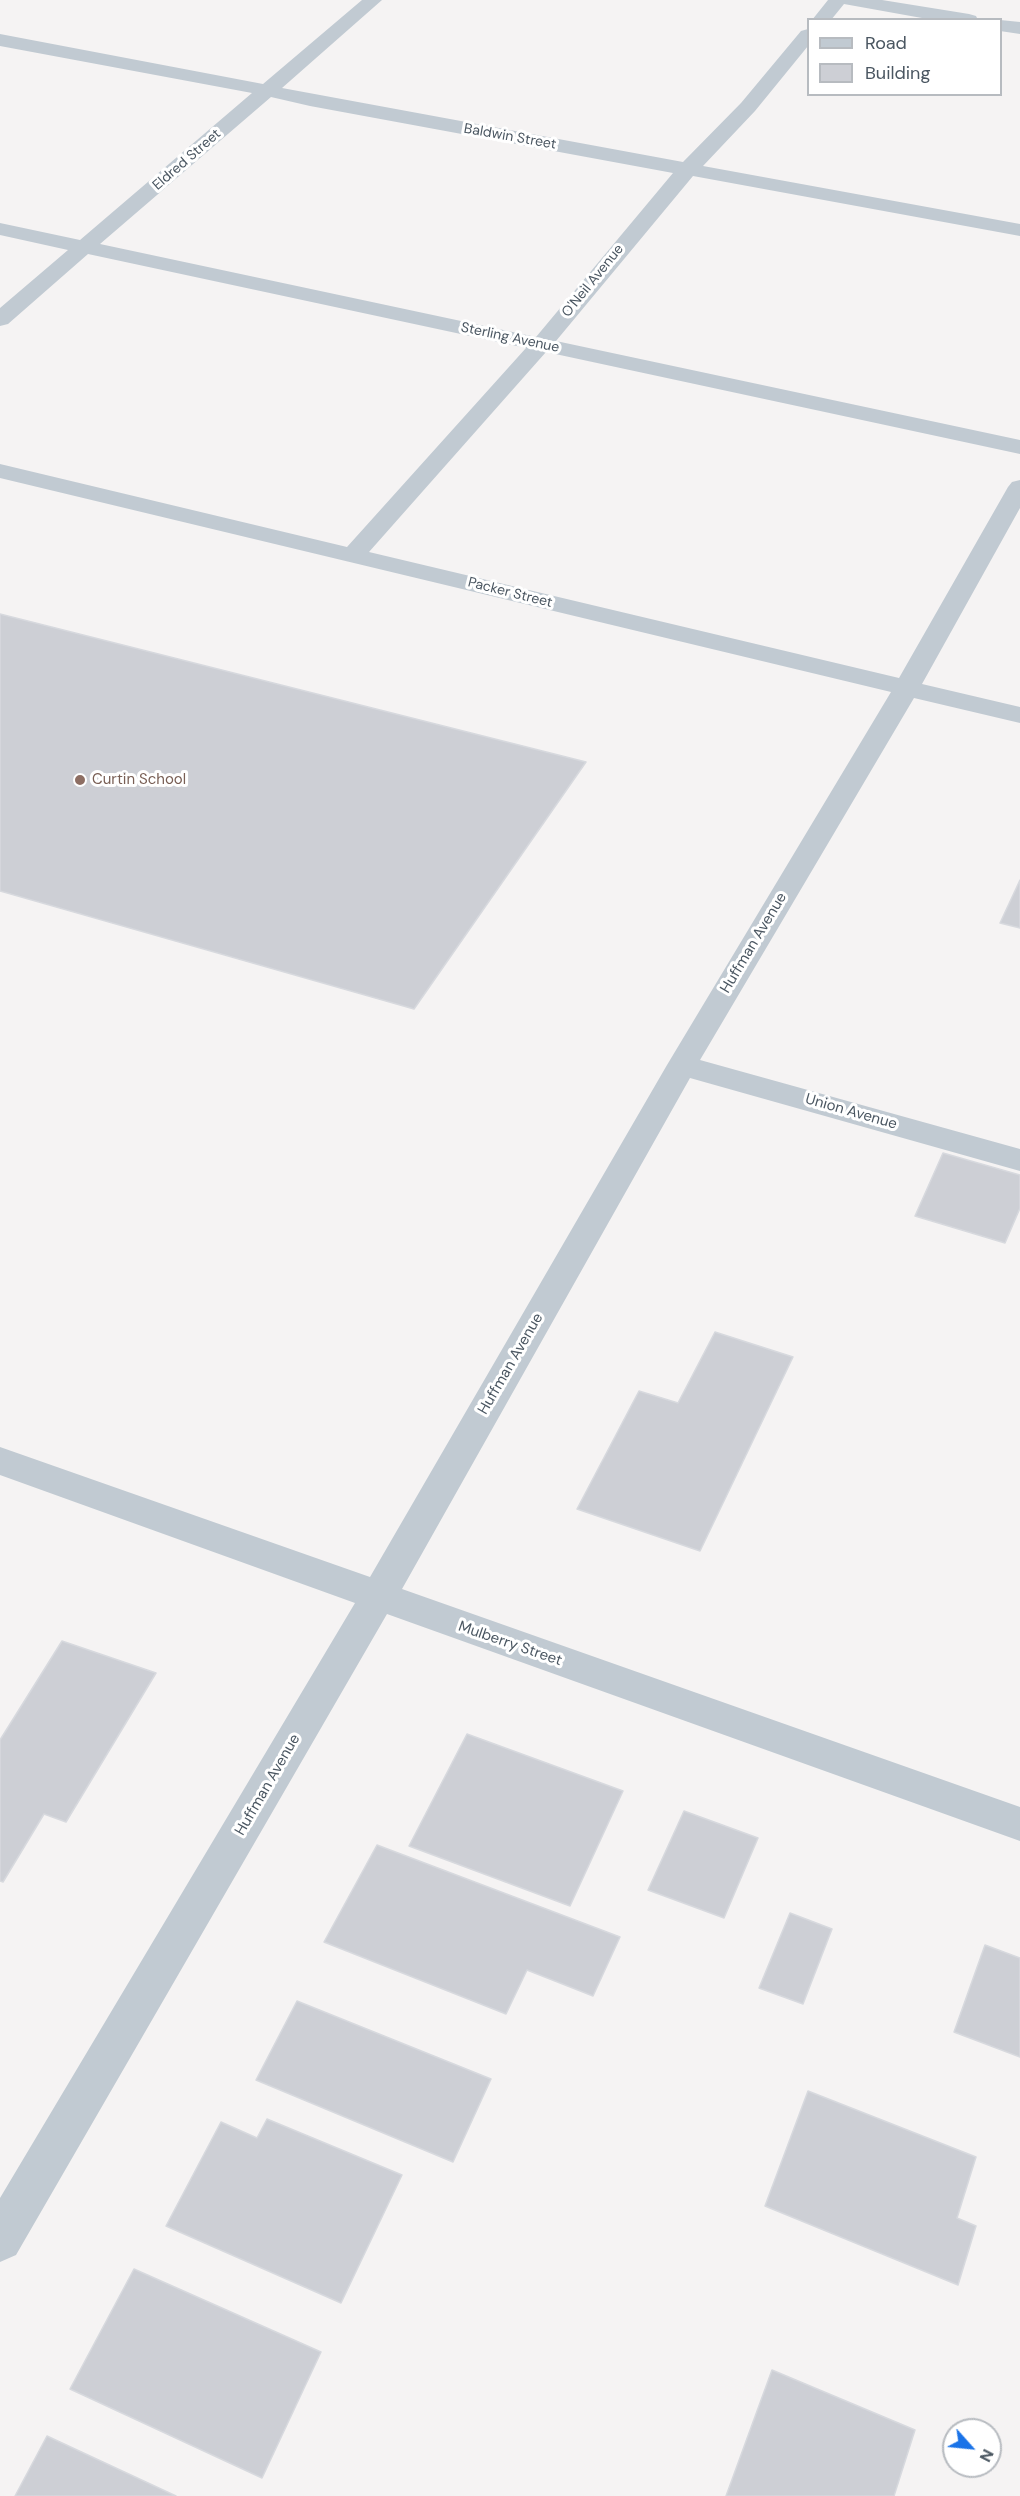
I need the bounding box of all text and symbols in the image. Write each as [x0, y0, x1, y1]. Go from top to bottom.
legend [807, 18, 1002, 96]
text: Road [865, 31, 907, 55]
text: Building [865, 61, 930, 85]
street label: Baldwin Street [463, 121, 557, 153]
street label: Eldred Street [149, 126, 225, 194]
street label: O'Neil Avenue [559, 241, 627, 321]
street label: Sterling Avenue [459, 319, 561, 357]
street label: Packer Street [466, 574, 554, 612]
place label: Curtin School [92, 771, 186, 789]
marker: Curtin School [73, 773, 87, 787]
street label: Huffman Avenue [717, 889, 791, 997]
street label: Union Avenue [803, 1090, 899, 1134]
street label: Huffman Avenue [475, 1310, 547, 1418]
street label: Mulberry Street [456, 1618, 564, 1670]
street label: Huffman Avenue [232, 1731, 304, 1839]
north arrow [942, 2418, 1002, 2478]
text: N [975, 2446, 999, 2465]

